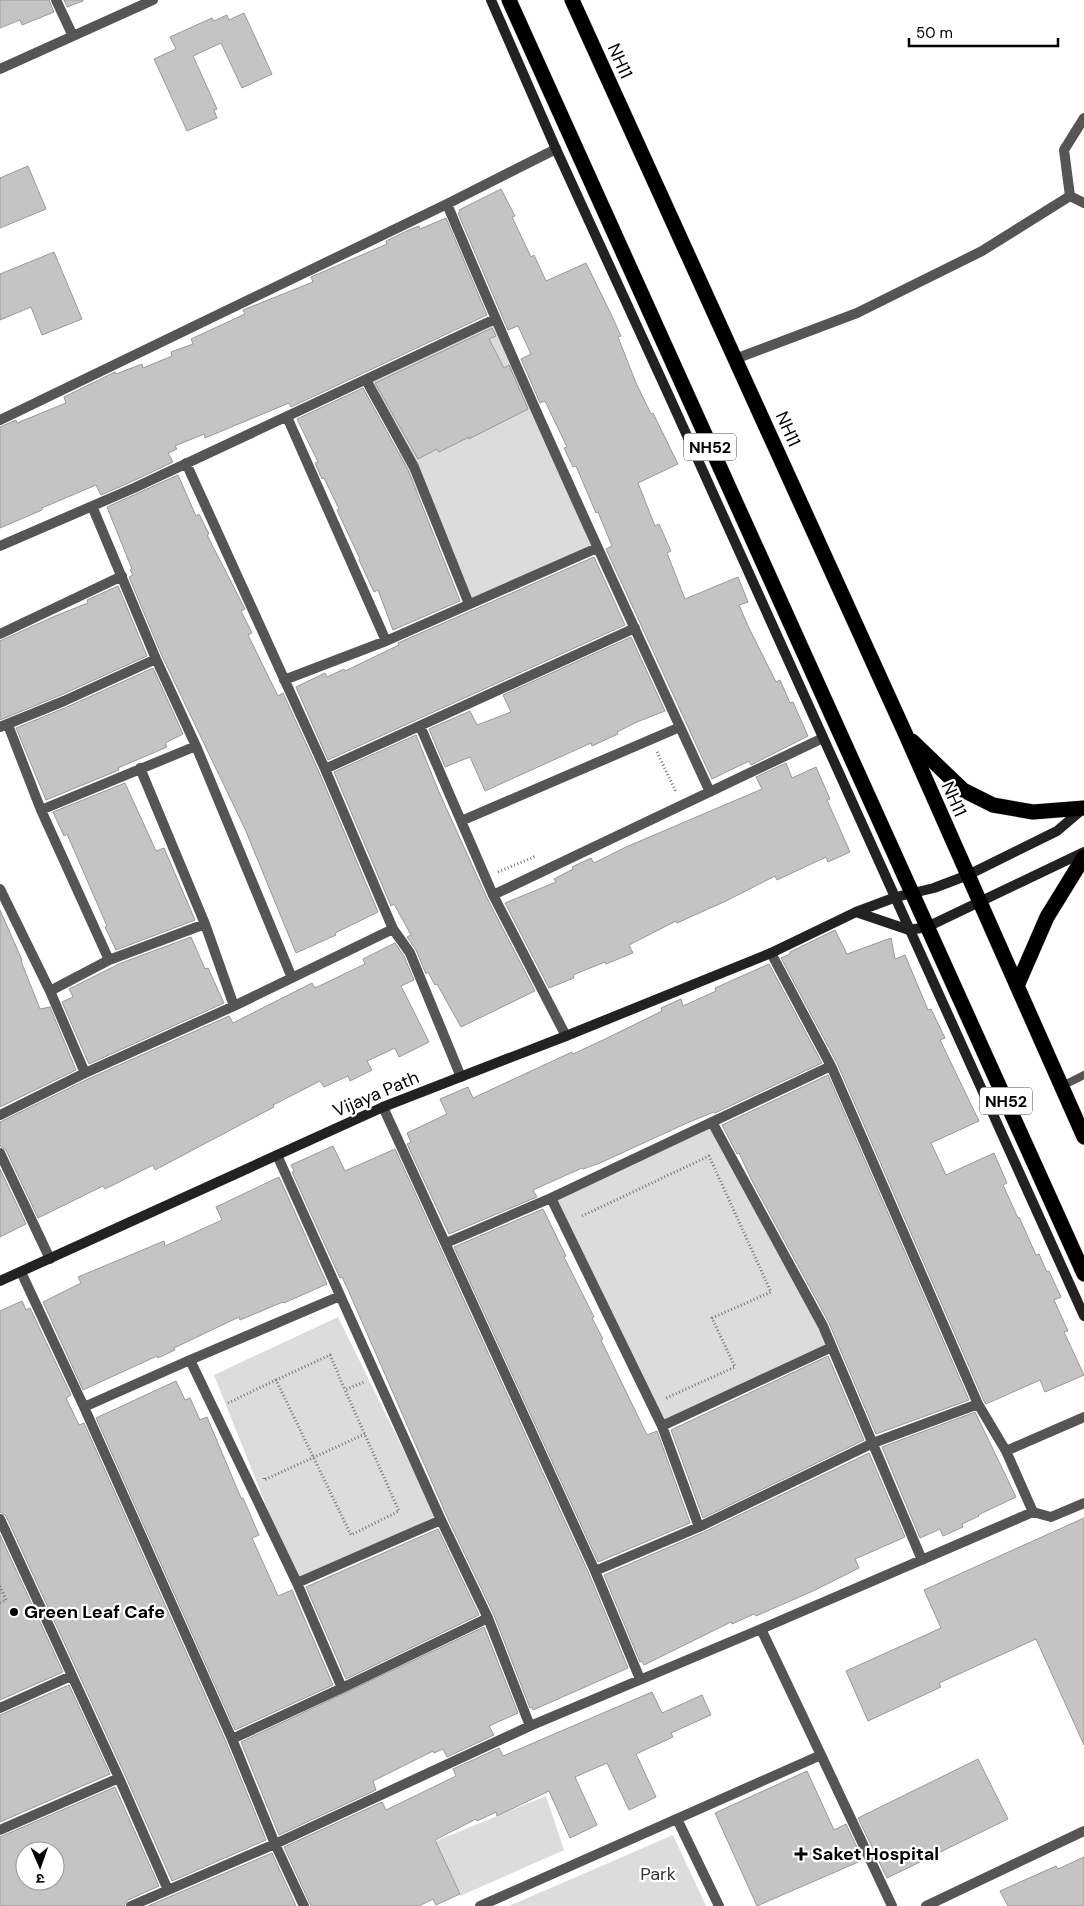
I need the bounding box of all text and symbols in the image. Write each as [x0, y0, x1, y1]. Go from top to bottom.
scale bar [909, 15, 1058, 47]
text: 50 m [916, 23, 953, 43]
street label: NH11 [602, 40, 638, 82]
street label: NH11 [770, 408, 806, 450]
road number: NH52 [684, 434, 736, 461]
street label: NH11 [936, 778, 972, 820]
street label: Vijaya Path [329, 1065, 423, 1123]
road number: NH52 [980, 1088, 1032, 1114]
place label: Green Leaf Cafe [24, 1600, 165, 1624]
marker: Green Leaf Cafe [8, 1606, 20, 1618]
north arrow [15, 1841, 65, 1891]
place label: Saket Hospital [812, 1842, 939, 1866]
marker: Saket Hospital [794, 1847, 808, 1861]
park label: Park [640, 1862, 676, 1886]
text: उ [35, 1870, 45, 1888]

